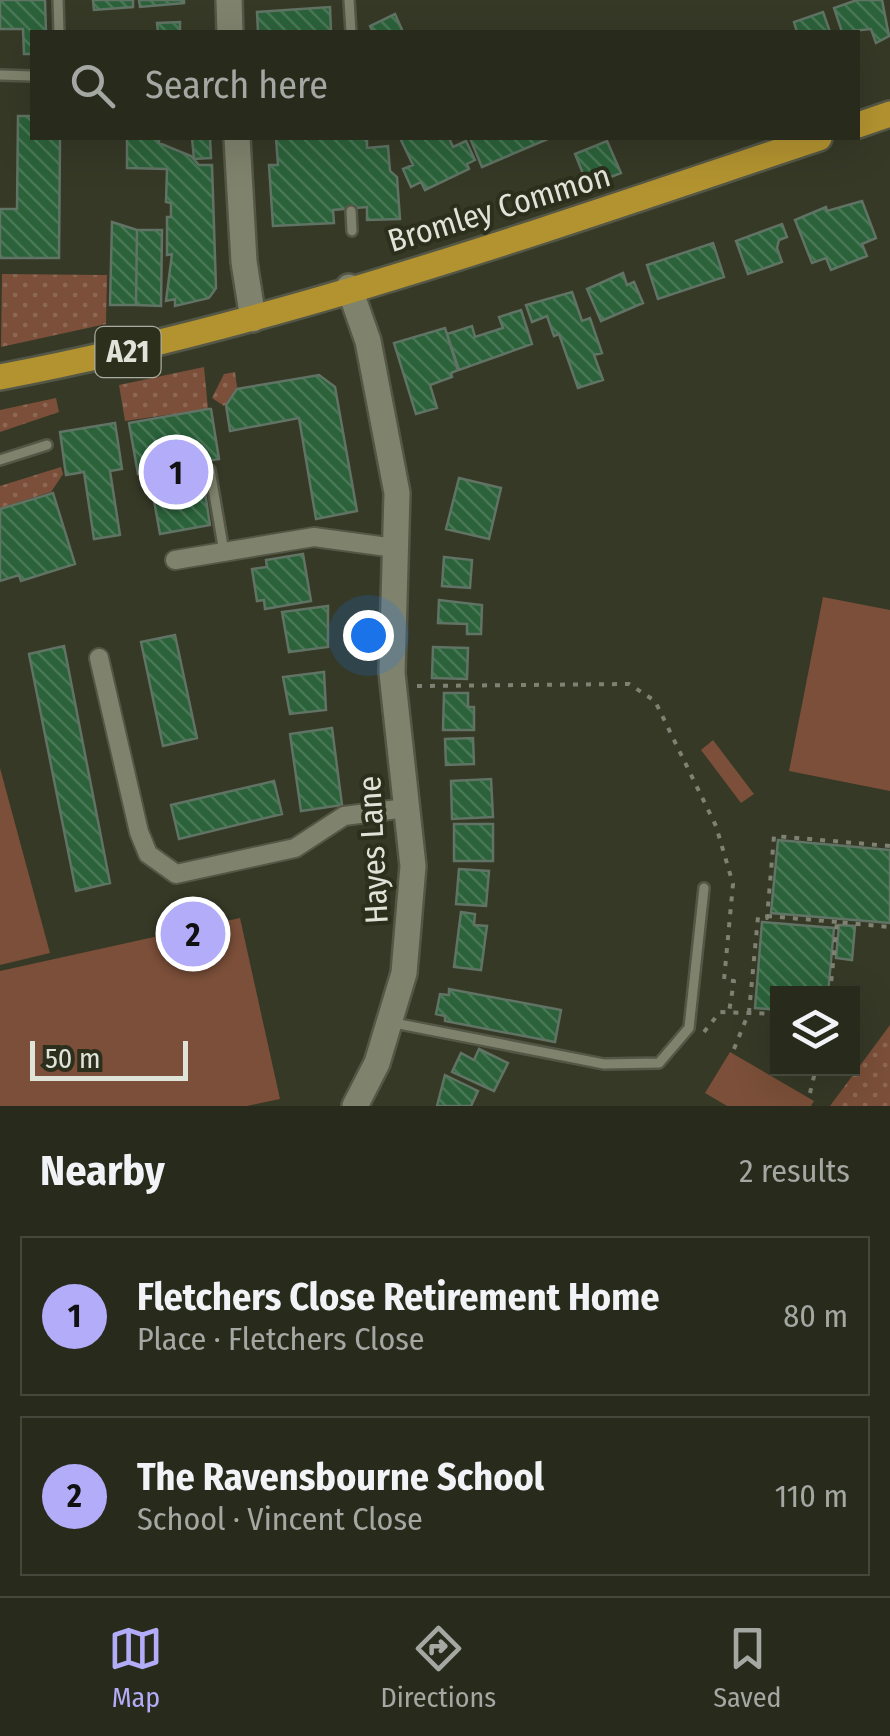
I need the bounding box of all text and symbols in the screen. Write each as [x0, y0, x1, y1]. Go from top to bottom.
search box [30, 30, 860, 140]
icon: search [65, 58, 120, 113]
text: Search here [145, 62, 328, 108]
street label: Bromley Common [383, 156, 615, 260]
road number: A21 [96, 327, 160, 377]
pin: 1 [144, 434, 208, 510]
your location [343, 610, 394, 661]
street label: Hayes Lane [350, 775, 396, 925]
pin: 2 [160, 896, 226, 972]
map controls [770, 986, 860, 1076]
button: layers [770, 986, 860, 1076]
scale bar [30, 1036, 188, 1080]
text: 50 m [45, 1042, 101, 1075]
text: Nearby [40, 1146, 165, 1196]
text: 2 results [739, 1152, 850, 1190]
text: Fletchers Close Retirement Home [137, 1274, 659, 1320]
text: 1 [68, 1297, 81, 1335]
text: 80 m [783, 1297, 848, 1335]
text: Place · Fletchers Close [137, 1320, 425, 1358]
text: The Ravensbourne School [137, 1454, 544, 1500]
text: 2 [67, 1477, 82, 1515]
text: 110 m [775, 1477, 848, 1515]
text: School · Vincent Close [137, 1500, 423, 1538]
tab: Map [108, 1621, 163, 1714]
tab: Directions [380, 1621, 496, 1714]
tab: Saved [713, 1621, 782, 1714]

